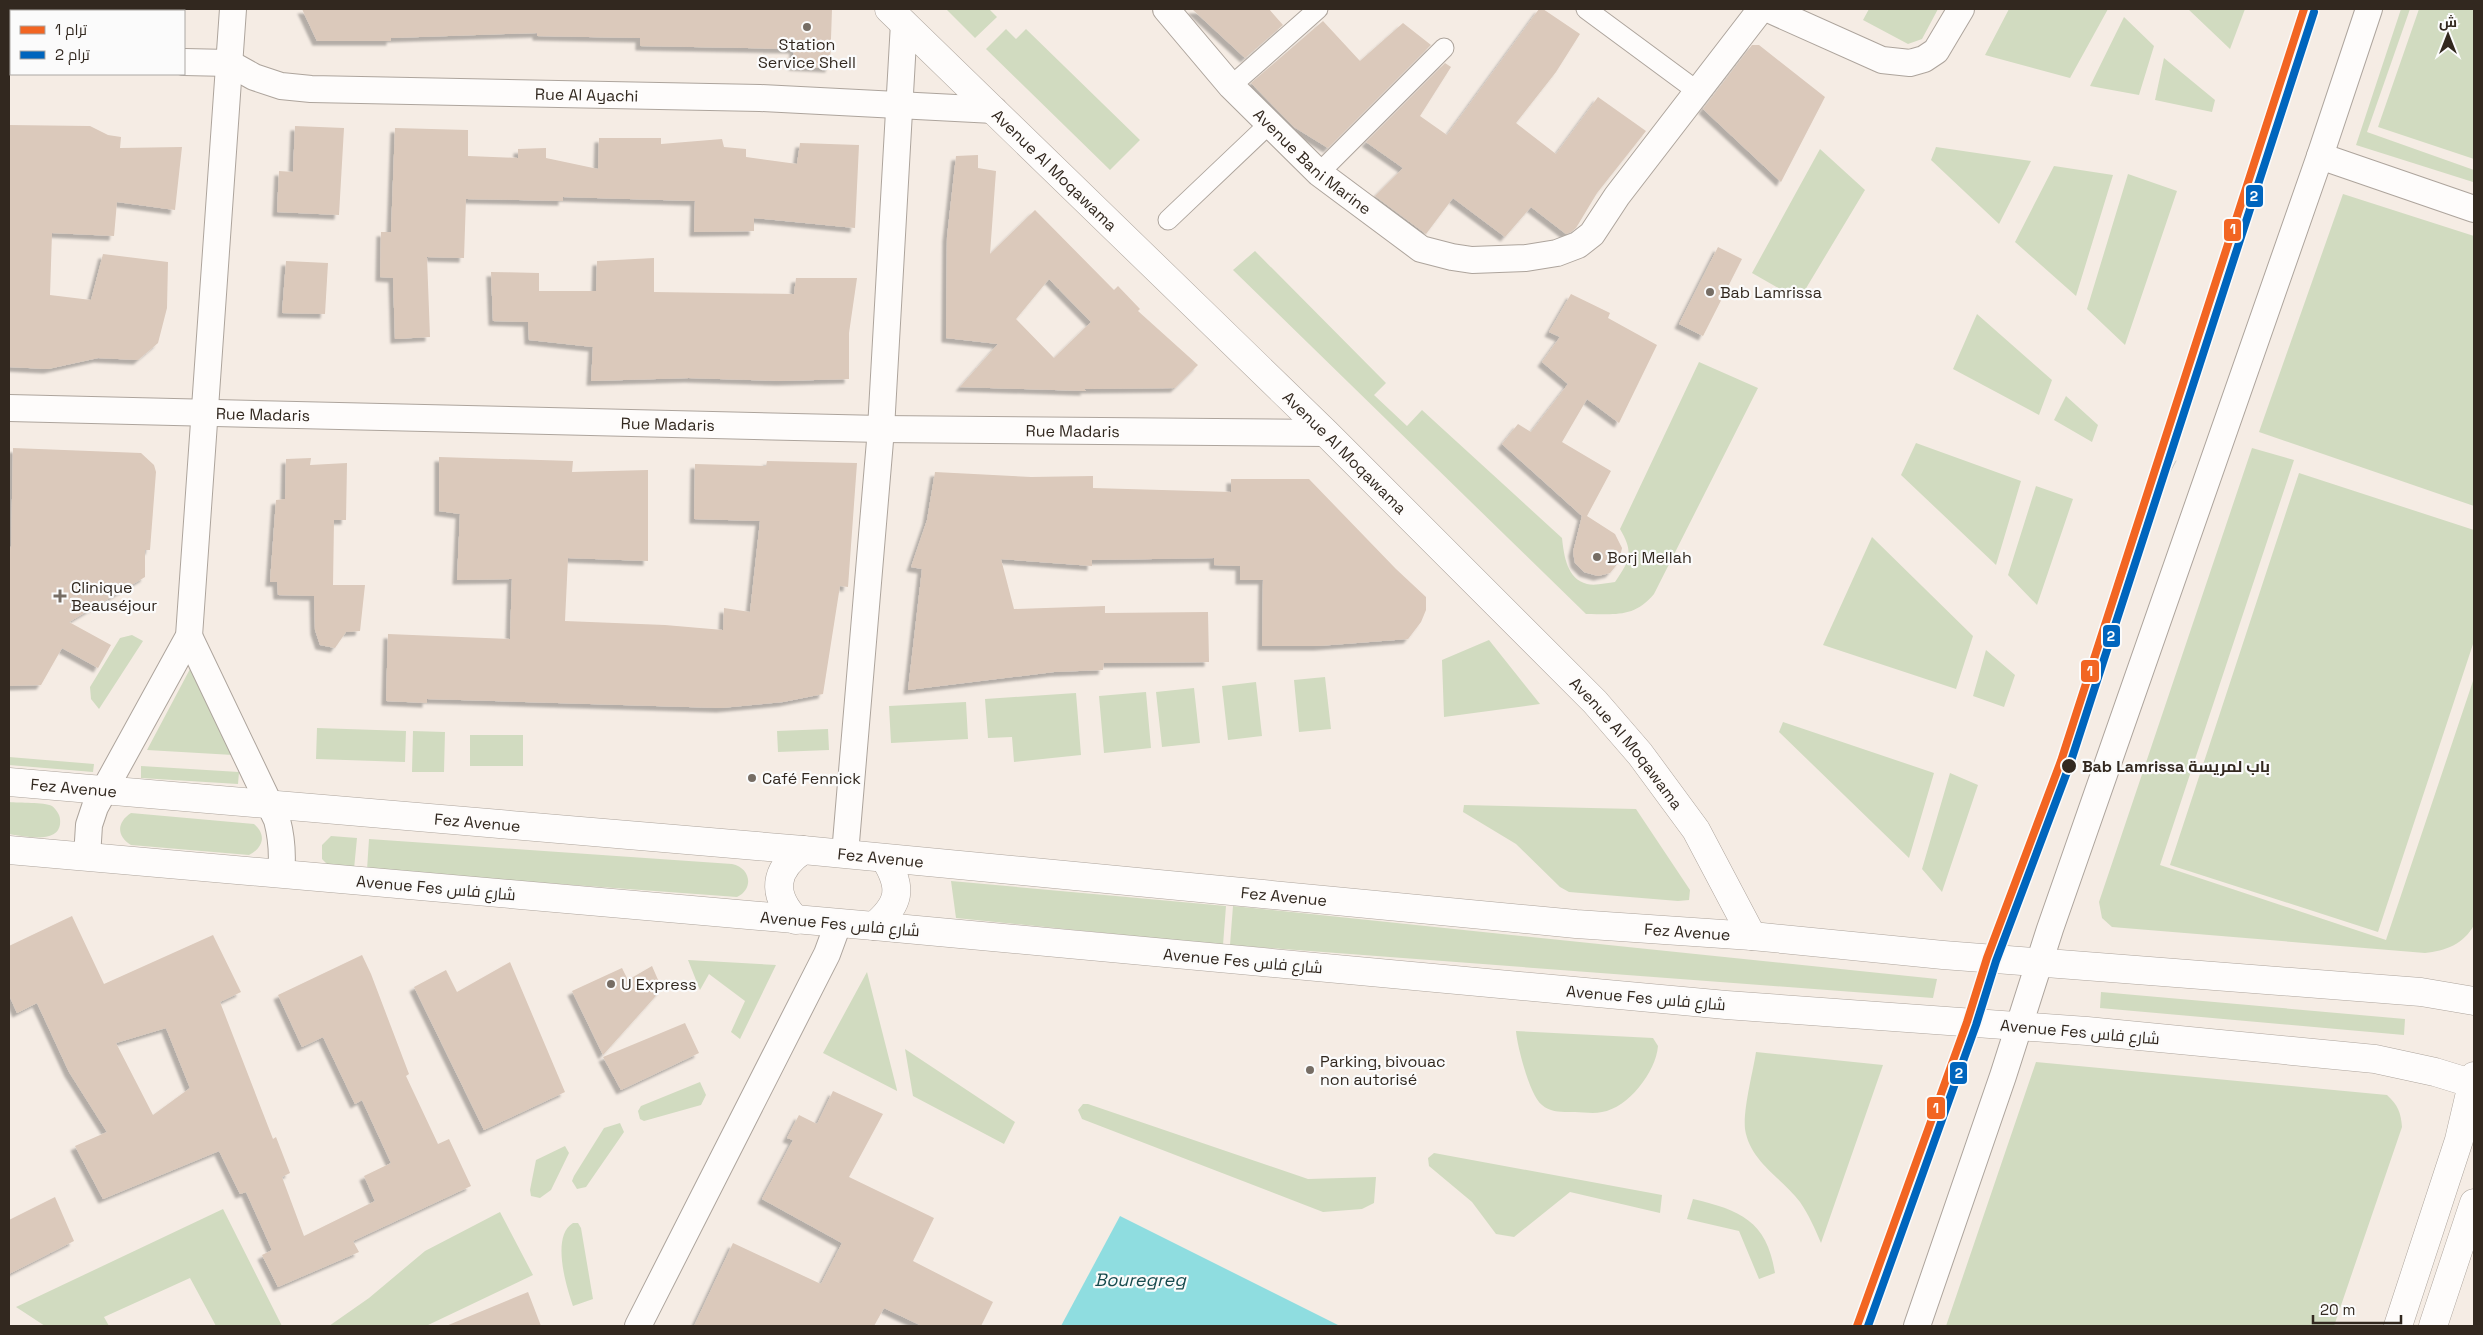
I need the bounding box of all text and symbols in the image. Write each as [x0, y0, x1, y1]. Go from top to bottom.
legend [10, 10, 185, 75]
north arrow [2423, 10, 2473, 60]
text: ش [2439, 13, 2457, 31]
text: ترام 1 [55, 20, 87, 40]
marker: Station Service Shell [801, 21, 813, 33]
place label: Station Service Shell [758, 34, 856, 73]
text: ترام 2 [55, 45, 90, 65]
street label: Rue Al Ayachi [535, 83, 639, 106]
street label: Avenue Al Moqawama [988, 104, 1122, 235]
street label: Avenue Bani Marine [1249, 104, 1376, 219]
line badge: 2 [2245, 184, 2264, 208]
text: 2 [2250, 187, 2258, 205]
line badge: 1 [2223, 218, 2242, 242]
text: 1 [2230, 220, 2236, 238]
place label: Bab Lamrissa [1720, 282, 1822, 303]
marker: Bab Lamrissa [1704, 286, 1716, 298]
street label: Avenue Al Moqawama [1278, 386, 1411, 518]
street label: Rue Madaris [216, 402, 310, 426]
street label: Rue Madaris [620, 412, 715, 435]
street label: Rue Madaris [1026, 420, 1120, 442]
place label: Borj Mellah [1607, 547, 1692, 568]
marker: Borj Mellah [1591, 551, 1603, 563]
place label: Clinique Beauséjour [71, 577, 157, 616]
marker: Clinique Beauséjour [53, 589, 67, 603]
line badge: 2 [2102, 624, 2121, 648]
text: 2 [2107, 627, 2115, 645]
line badge: 1 [2080, 659, 2100, 683]
text: 1 [2087, 662, 2093, 680]
street label: Avenue Al Moqawama [1565, 672, 1688, 814]
place label: Bab Lamrissa باب لمريسة [2082, 756, 2270, 777]
marker: Bab Lamrissa باب لمريسة [2060, 757, 2078, 775]
place label: Café Fennick [762, 768, 861, 789]
marker: Café Fennick [746, 772, 758, 784]
street label: Fez Avenue [30, 773, 118, 802]
street label: Fez Avenue [433, 808, 521, 836]
street label: Fez Avenue [837, 843, 925, 872]
street label: Avenue Fes شارع فاس [355, 871, 517, 906]
street label: Fez Avenue [1240, 881, 1328, 911]
street label: Avenue Fes شارع فاس [759, 907, 921, 942]
street label: Fez Avenue [1643, 918, 1731, 945]
street label: Avenue Fes شارع فاس [1162, 944, 1324, 979]
place label: U Express [621, 974, 697, 995]
marker: U Express [605, 978, 617, 990]
street label: Avenue Fes شارع فاس [1565, 981, 1727, 1016]
street label: Avenue Fes شارع فاس [1999, 1015, 2161, 1050]
place label: Parking, bivouac non autorisé [1320, 1051, 1446, 1090]
line badge: 2 [1949, 1061, 1968, 1085]
marker: Parking, bivouac non autorisé [1304, 1064, 1316, 1076]
text: 2 [1955, 1064, 1963, 1082]
line badge: 1 [1926, 1096, 1946, 1120]
text: 1 [1933, 1099, 1939, 1117]
water label: Bouregreg [1094, 1268, 1187, 1291]
scale bar [2313, 1292, 2400, 1324]
text: 20 m [2320, 1300, 2355, 1319]

